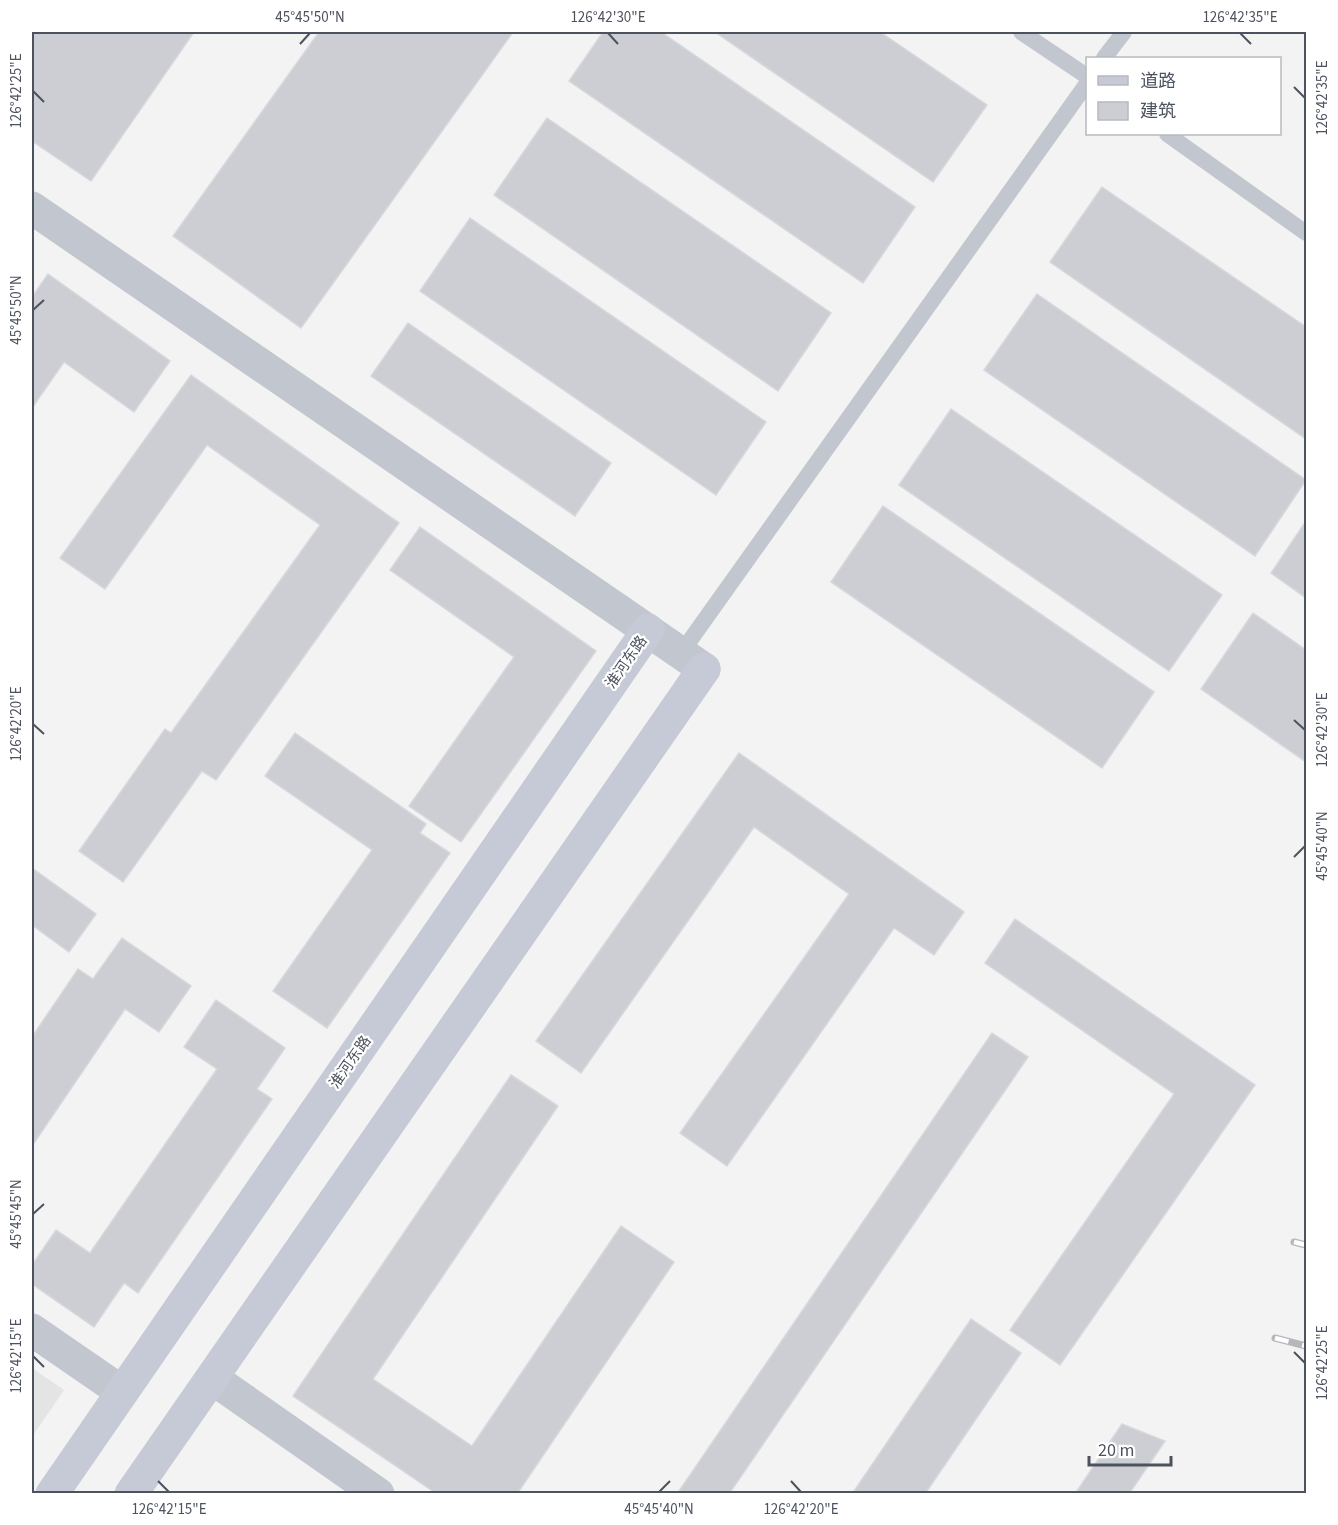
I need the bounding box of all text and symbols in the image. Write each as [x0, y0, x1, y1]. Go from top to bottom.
text: 45°45'50"N [275, 7, 345, 28]
text: 126°42'30"E [570, 7, 646, 28]
text: 126°42'35"E [1202, 7, 1278, 28]
text: 126°42'25"E [6, 53, 27, 129]
legend [1086, 57, 1281, 135]
text: 126°42'35"E [1312, 60, 1333, 136]
text: 道路 [1140, 69, 1176, 94]
text: 建筑 [1140, 99, 1176, 124]
text: 45°45'50"N [6, 275, 27, 345]
street label: 淮河东路 [601, 632, 652, 693]
text: 126°42'20"E [6, 686, 27, 762]
text: 126°42'30"E [1312, 692, 1333, 768]
text: 45°45'40"N [1312, 811, 1333, 881]
street label: 淮河东路 [325, 1032, 376, 1093]
text: 45°45'45"N [6, 1179, 27, 1249]
text: 126°42'15"E [6, 1318, 27, 1394]
text: 126°42'25"E [1312, 1325, 1333, 1401]
scale bar [1089, 1429, 1172, 1467]
text: 20 m [1098, 1438, 1134, 1463]
text: 126°42'15"E [131, 1499, 207, 1520]
text: 45°45'40"N [624, 1499, 694, 1520]
text: 126°42'20"E [763, 1499, 839, 1520]

